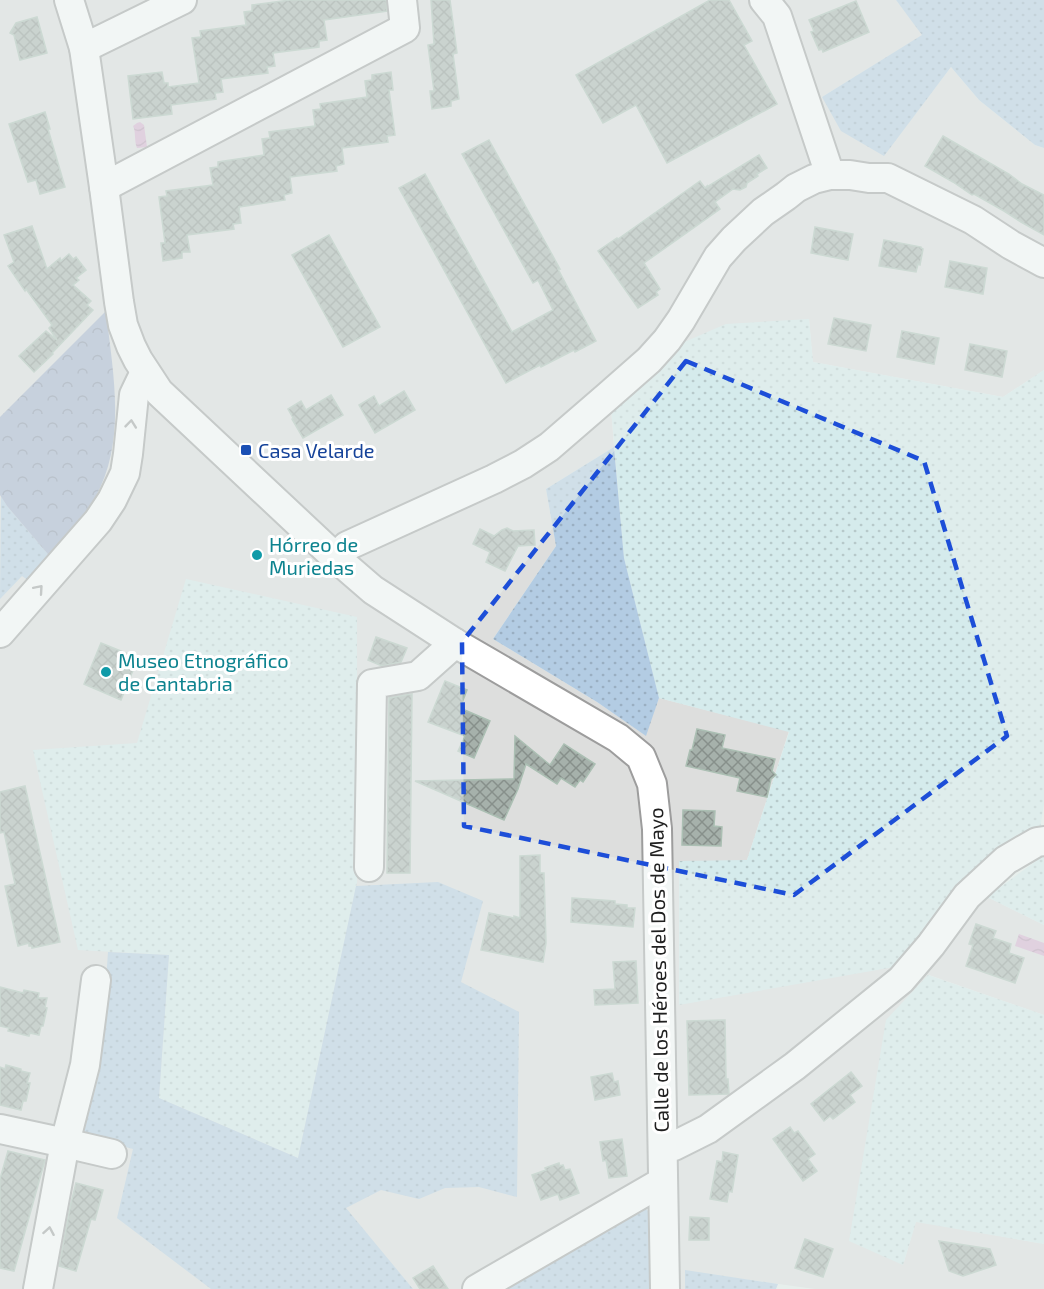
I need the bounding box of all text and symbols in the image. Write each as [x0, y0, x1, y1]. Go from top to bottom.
one-way arrow [124, 420, 137, 429]
place label: Casa Velarde [258, 438, 375, 462]
marker: Casa Velarde [239, 443, 253, 457]
place label: Hórreo de Muriedas [269, 532, 358, 579]
marker: Hórreo de Muriedas [250, 548, 264, 562]
one-way arrow [31, 585, 42, 596]
place label: Museo Etnográfico de Cantabria [118, 648, 289, 695]
marker: Museo Etnográfico de Cantabria [99, 665, 113, 679]
street label: Calle de los Héroes del Dos de Mayo [643, 807, 673, 1133]
one-way arrow [42, 1227, 55, 1237]

